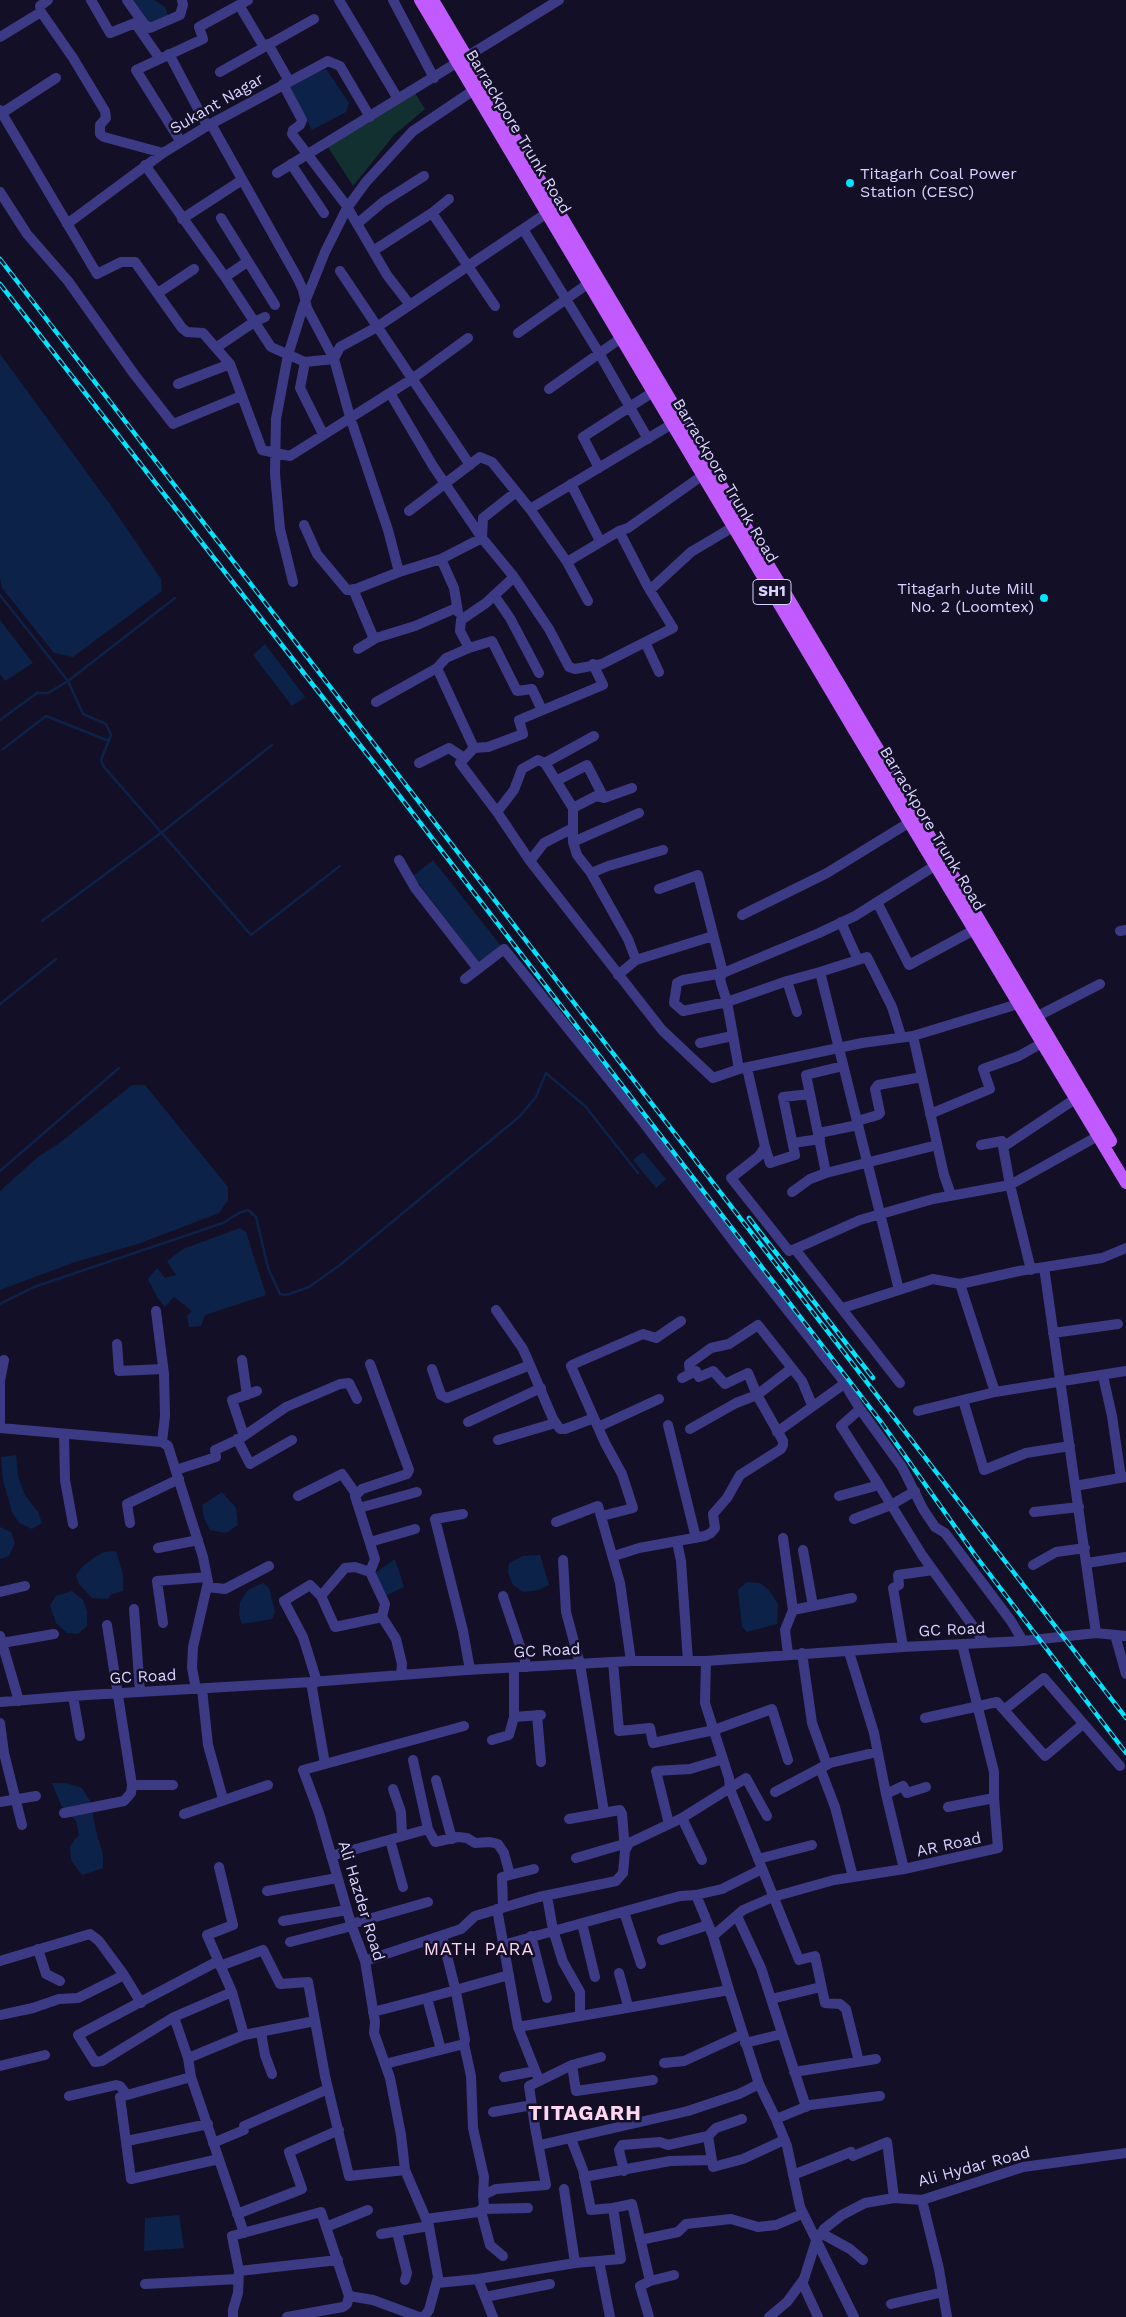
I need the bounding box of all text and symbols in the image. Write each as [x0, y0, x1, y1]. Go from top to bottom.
street label: Barrackpore Trunk Road [461, 46, 575, 218]
street label: Sukant Nagar [167, 69, 267, 139]
place label: Titagarh Coal Power Station (CESC) [860, 164, 1017, 202]
marker: Titagarh Coal Power Station (CESC) [844, 177, 856, 189]
street label: Barrackpore Trunk Road [668, 395, 782, 567]
place label: Titagarh Jute Mill No. 2 (Loomtex) [897, 579, 1034, 617]
road number: SH1 [753, 580, 791, 604]
marker: Titagarh Jute Mill No. 2 (Loomtex) [1038, 592, 1050, 604]
street label: Barrackpore Trunk Road [875, 743, 989, 915]
street label: GC Road [918, 1619, 986, 1641]
street label: GC Road [513, 1640, 581, 1662]
street label: GC Road [109, 1666, 177, 1688]
street label: AR Road [915, 1829, 983, 1861]
street label: Ali Hazder Road [334, 1839, 388, 1963]
district label: MATH PARA [423, 1939, 535, 1961]
district label: TITAGARH [527, 2101, 643, 2127]
street label: Ali Hydar Road [916, 2143, 1032, 2191]

